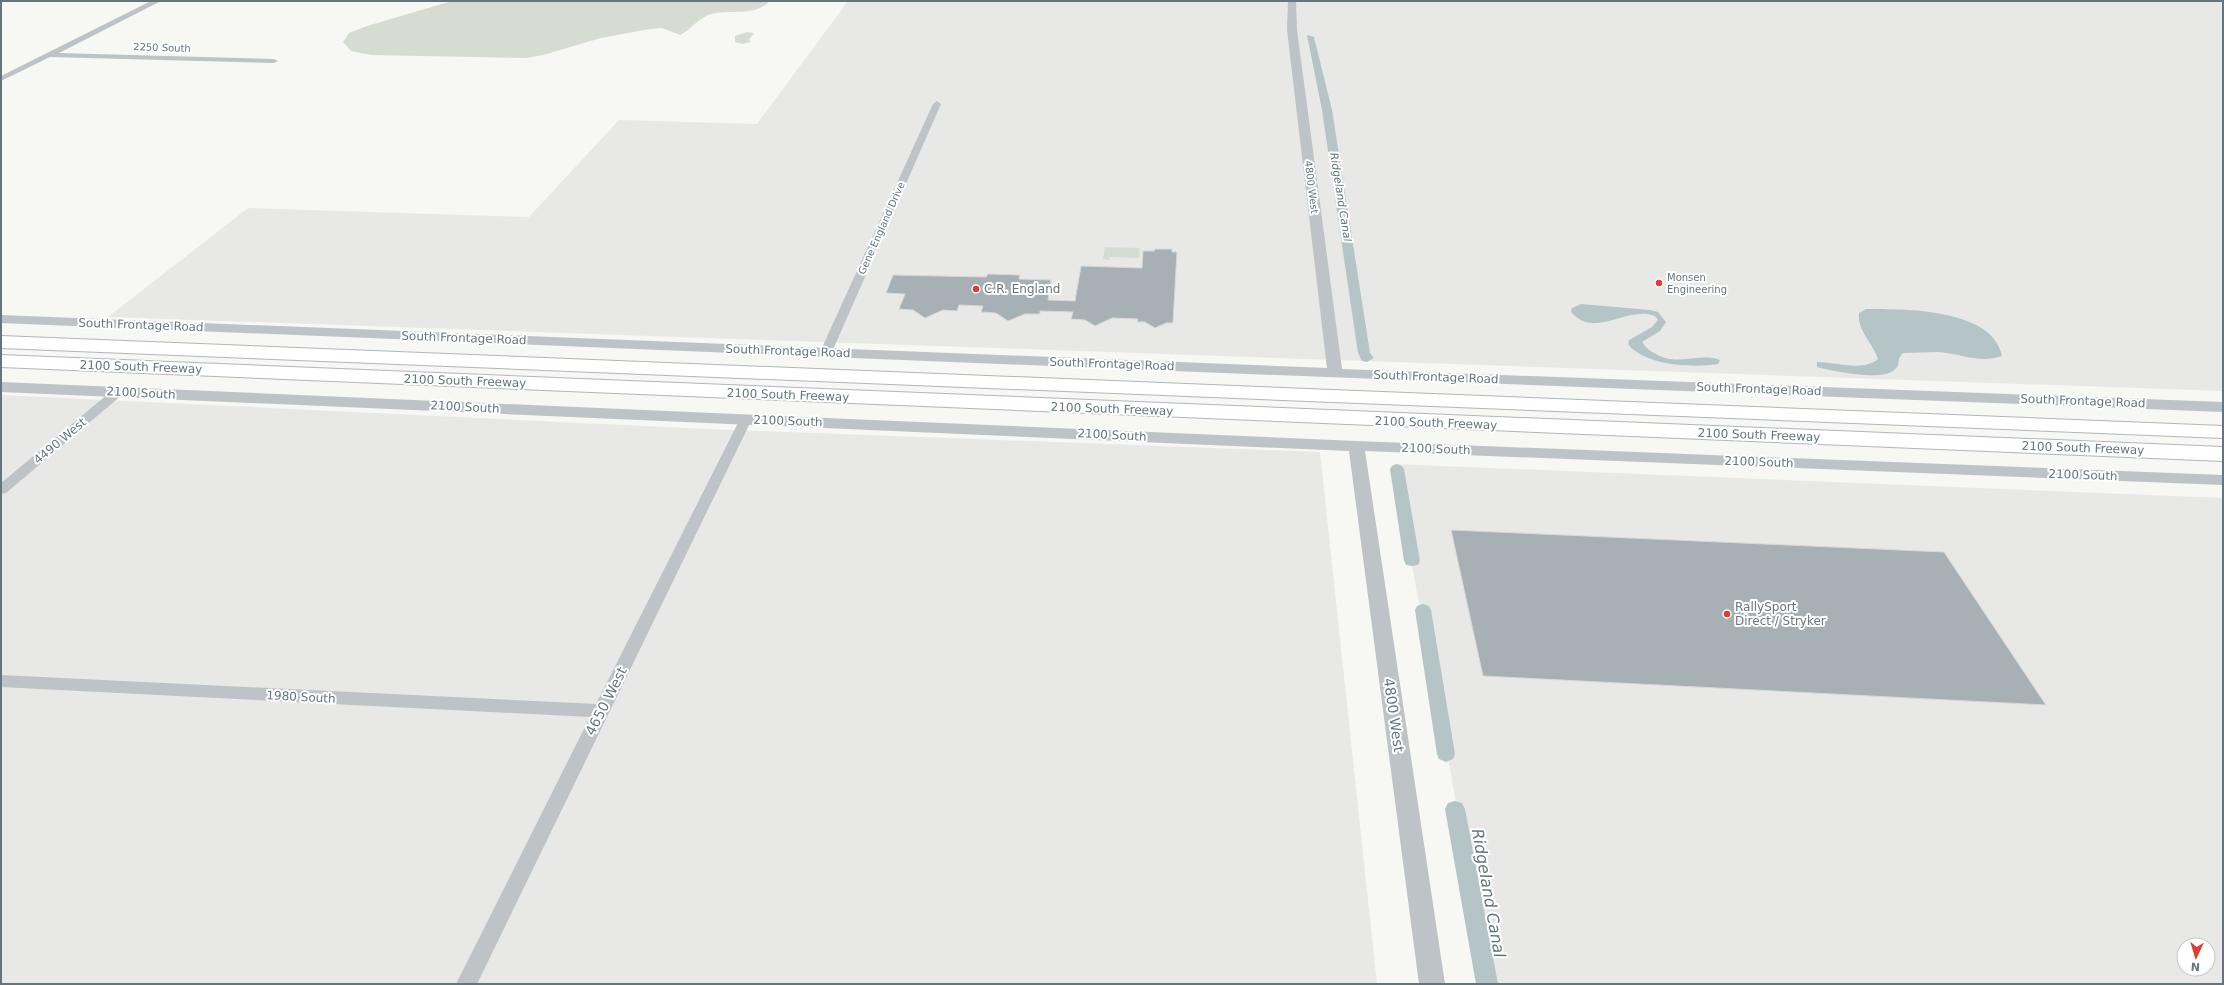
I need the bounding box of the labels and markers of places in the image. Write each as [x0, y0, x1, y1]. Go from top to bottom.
place label: Monsen Engineering [1667, 272, 1727, 295]
marker: Monsen Engineering [1654, 278, 1664, 288]
place label: C.R. England [984, 282, 1060, 296]
marker: C.R. England [971, 284, 981, 294]
place label: RallySport Direct / Stryker [1735, 600, 1826, 628]
marker: RallySport Direct / Stryker [1722, 609, 1732, 619]

